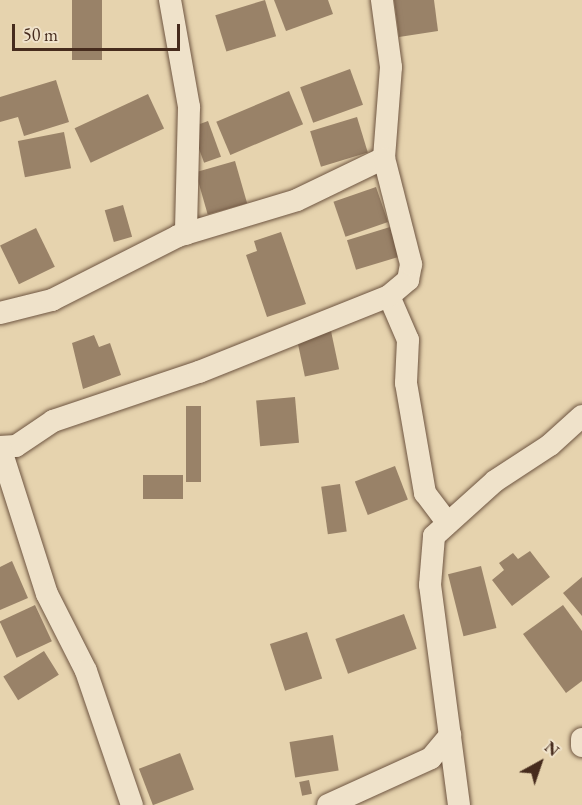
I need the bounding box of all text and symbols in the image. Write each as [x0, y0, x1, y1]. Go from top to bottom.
scale bar [15, 12, 183, 50]
text: 50 m [23, 23, 58, 46]
north arrow [510, 733, 570, 793]
text: N [540, 737, 564, 761]

